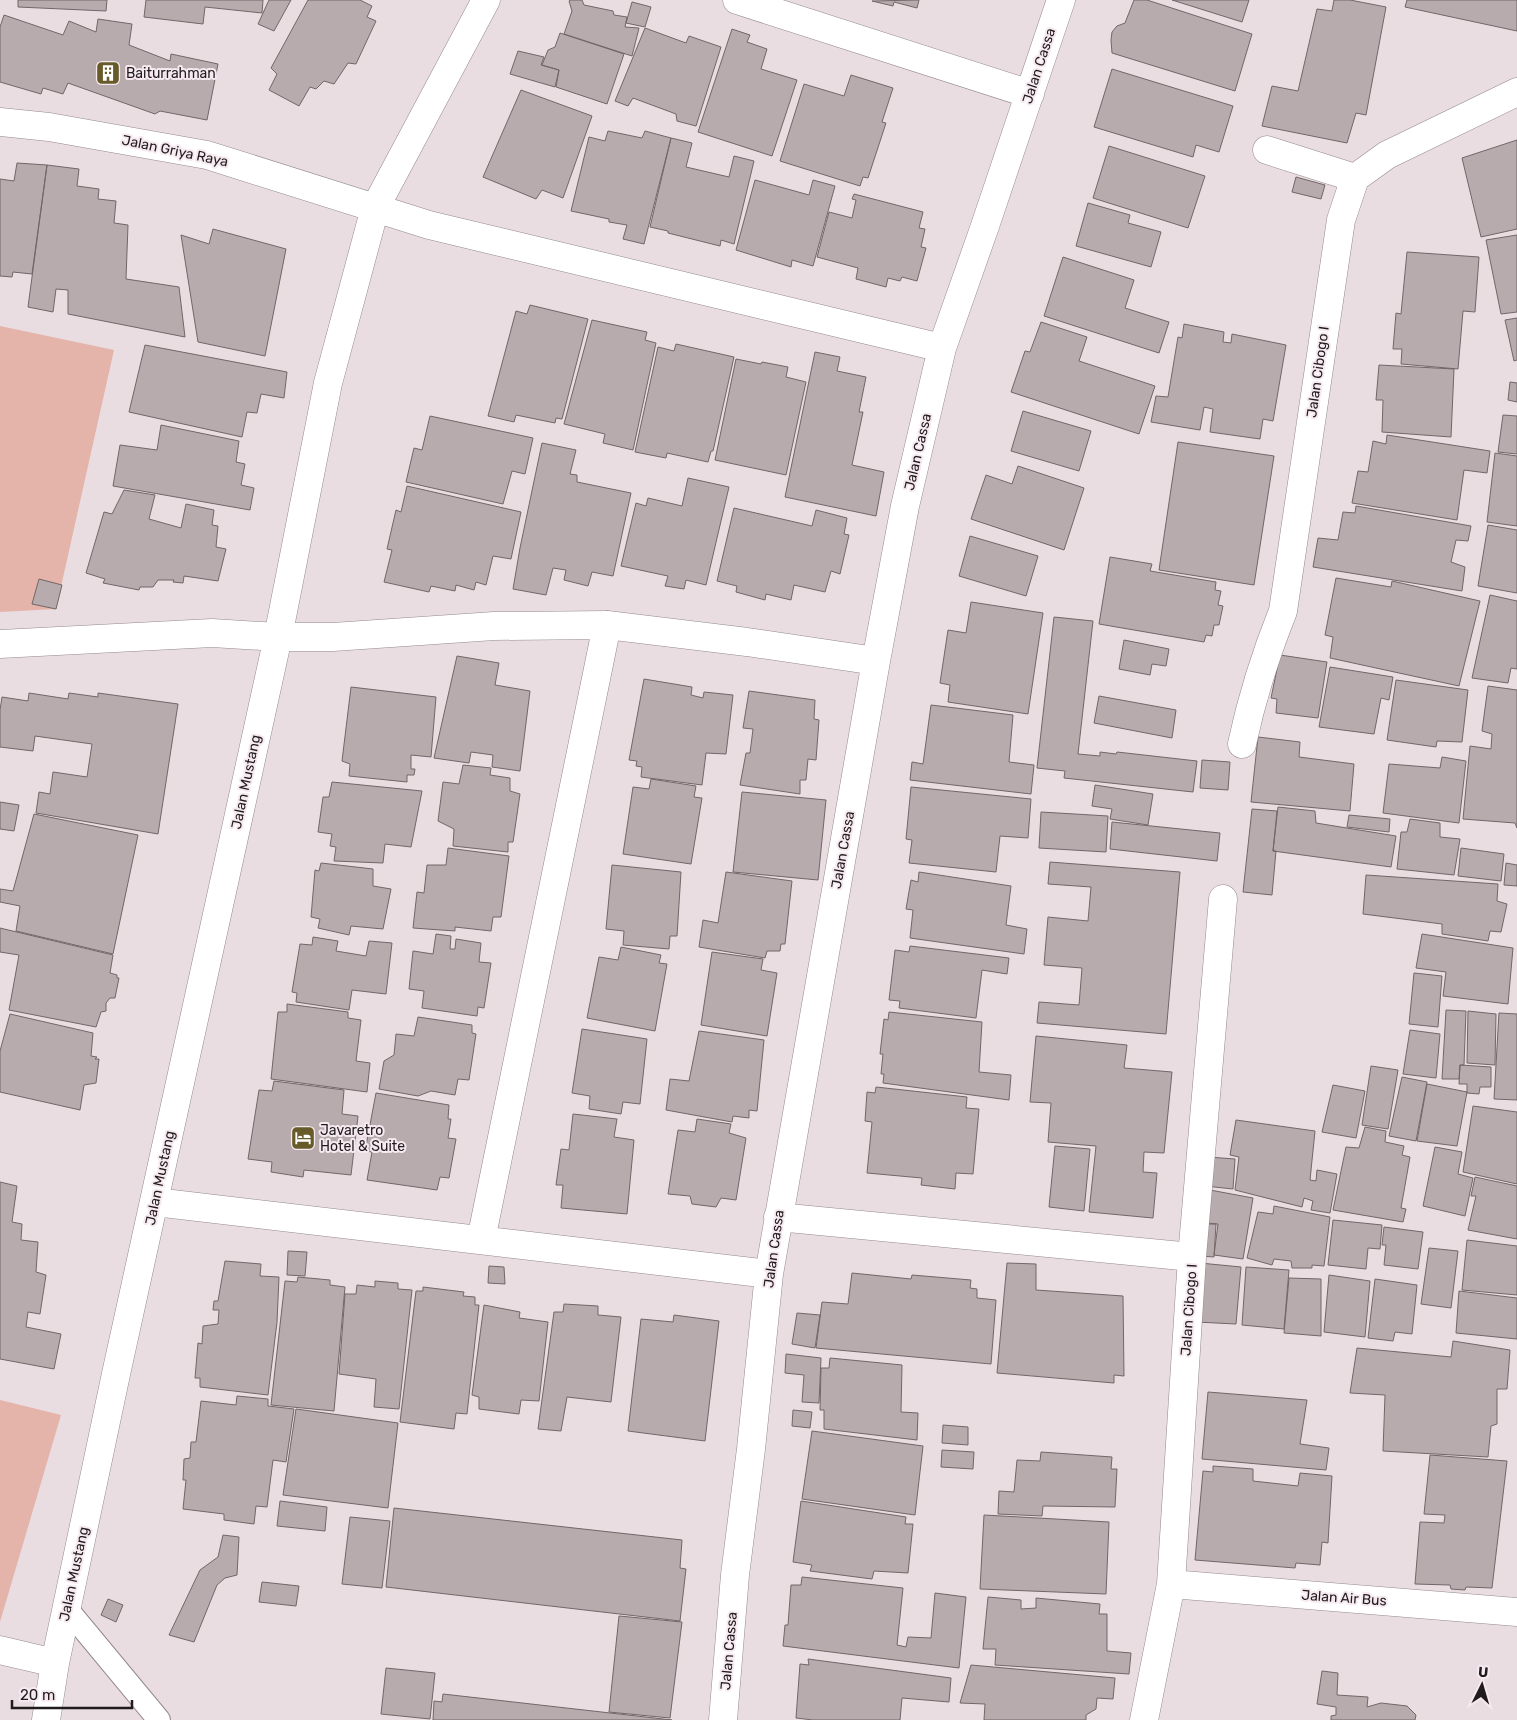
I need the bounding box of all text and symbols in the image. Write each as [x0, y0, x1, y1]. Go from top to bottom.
street label: Jalan Cassa [1019, 26, 1059, 106]
building icon: Baiturrahman [95, 60, 121, 86]
place label: Baiturrahman [126, 65, 216, 82]
street label: Jalan Griya Raya [120, 131, 230, 171]
street label: Jalan Cibogo I [1303, 325, 1333, 419]
street label: Jalan Cassa [901, 412, 935, 492]
street label: Jalan Mustang [228, 733, 264, 831]
street label: Jalan Cassa [828, 810, 858, 890]
place label: Javaretro Hotel & Suite [320, 1122, 405, 1155]
hotel icon: Javaretro Hotel & Suite [290, 1125, 316, 1151]
street label: Jalan Mustang [142, 1129, 178, 1227]
street label: Jalan Cassa [760, 1209, 788, 1289]
street label: Jalan Cibogo I [1177, 1263, 1201, 1357]
street label: Jalan Mustang [56, 1525, 92, 1623]
street label: Jalan Air Bus [1301, 1587, 1387, 1609]
street label: Jalan Cassa [717, 1611, 741, 1691]
north arrow [1457, 1660, 1507, 1710]
text: U [1477, 1664, 1489, 1681]
scale bar [12, 1678, 132, 1710]
text: 20 m [20, 1686, 55, 1704]

